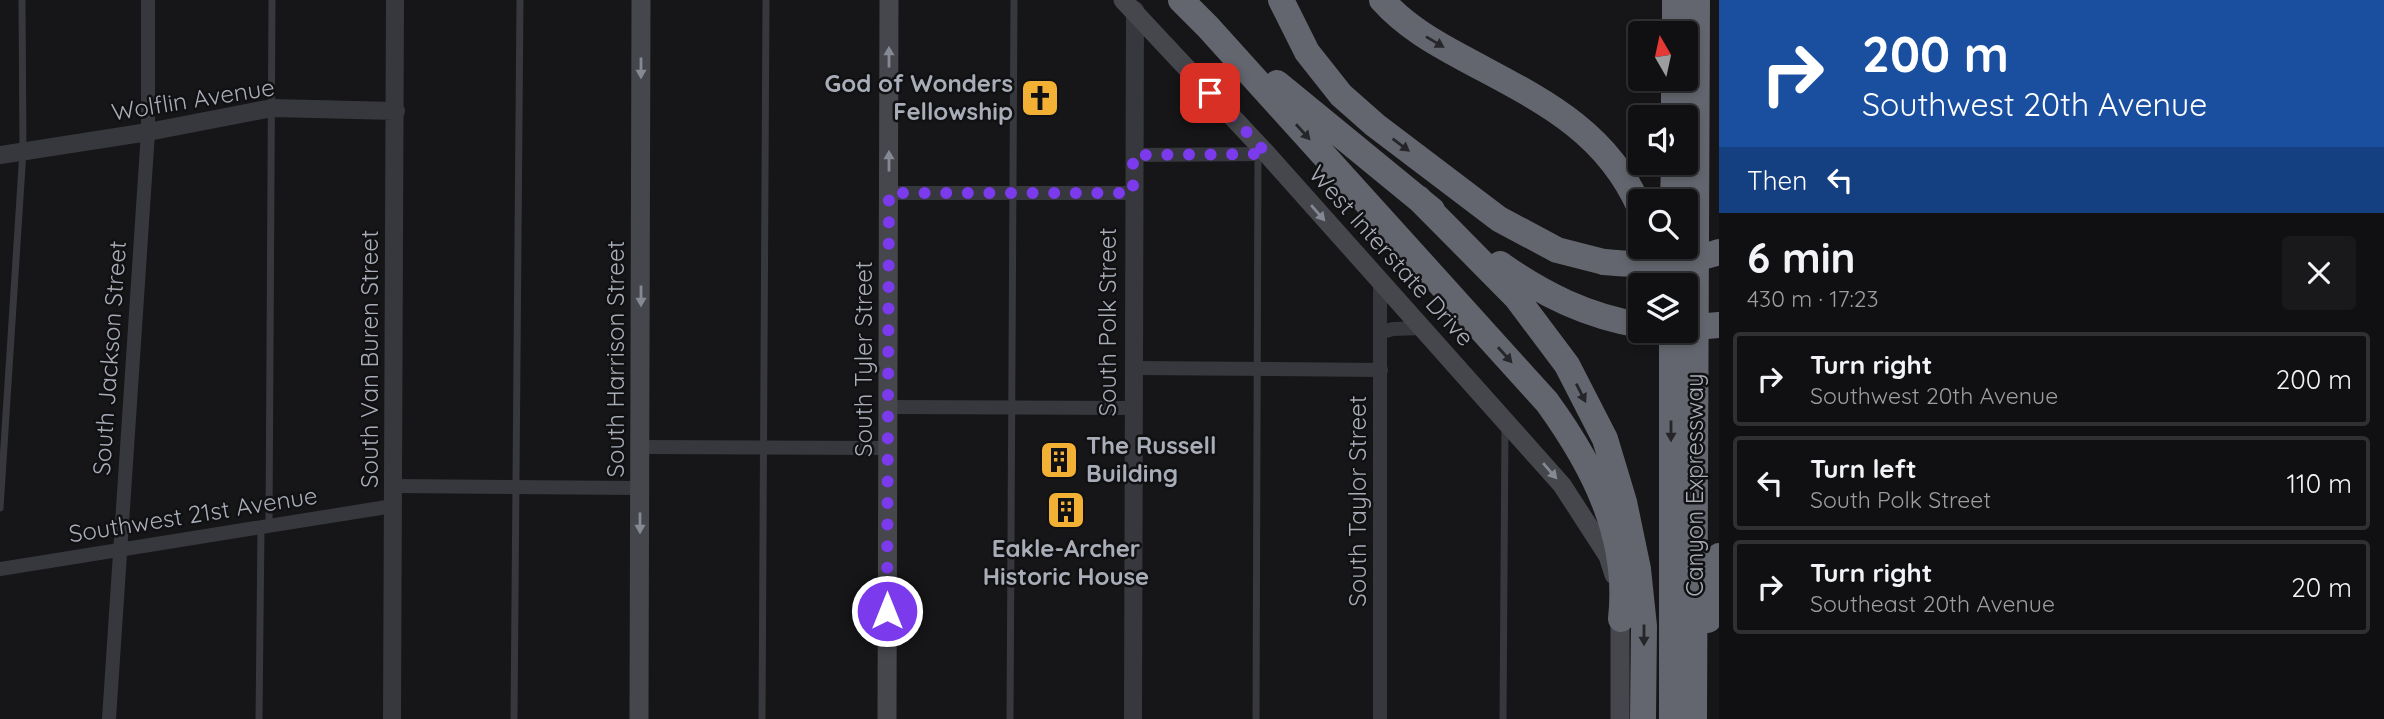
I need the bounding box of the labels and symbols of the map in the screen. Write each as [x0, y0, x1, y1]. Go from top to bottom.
north arrow [1628, 21, 1698, 91]
one-way arrow [1426, 36, 1445, 49]
one-way arrow [883, 45, 895, 67]
one-way arrow [635, 57, 647, 79]
pin [1180, 63, 1240, 123]
place label: God of Wonders Fellowship [825, 68, 1013, 126]
street label: Wolflin Avenue [109, 71, 276, 127]
church icon: God of Wonders Fellowship [1019, 77, 1061, 119]
one-way arrow [1295, 123, 1311, 140]
one-way arrow [1392, 137, 1410, 151]
one-way arrow [883, 150, 895, 172]
street label: West Interstate Drive [1303, 159, 1481, 352]
one-way arrow [1310, 204, 1326, 222]
street label: South Polk Street [1092, 227, 1122, 417]
street label: South Van Buren Street [354, 230, 384, 488]
street label: South Jackson Street [86, 240, 132, 476]
street label: South Harrison Street [600, 240, 630, 478]
street label: South Tyler Street [848, 261, 878, 457]
one-way arrow [635, 285, 647, 307]
one-way arrow [1497, 346, 1513, 364]
street label: Canyon Expressway [1679, 373, 1709, 597]
one-way arrow [1575, 384, 1587, 404]
street label: South Taylor Street [1342, 395, 1372, 607]
one-way arrow [1665, 420, 1677, 442]
place label: The Russell Building [1086, 430, 1217, 488]
building icon: The Russell Building [1038, 439, 1080, 481]
one-way arrow [1542, 463, 1557, 480]
street label: Southwest 21st Avenue [66, 480, 319, 548]
building icon: Eakle-Archer Historic House [1045, 489, 1087, 531]
one-way arrow [634, 512, 646, 534]
place label: Eakle-Archer Historic House [983, 533, 1149, 591]
position arrow [850, 574, 924, 648]
one-way arrow [1638, 624, 1650, 646]

